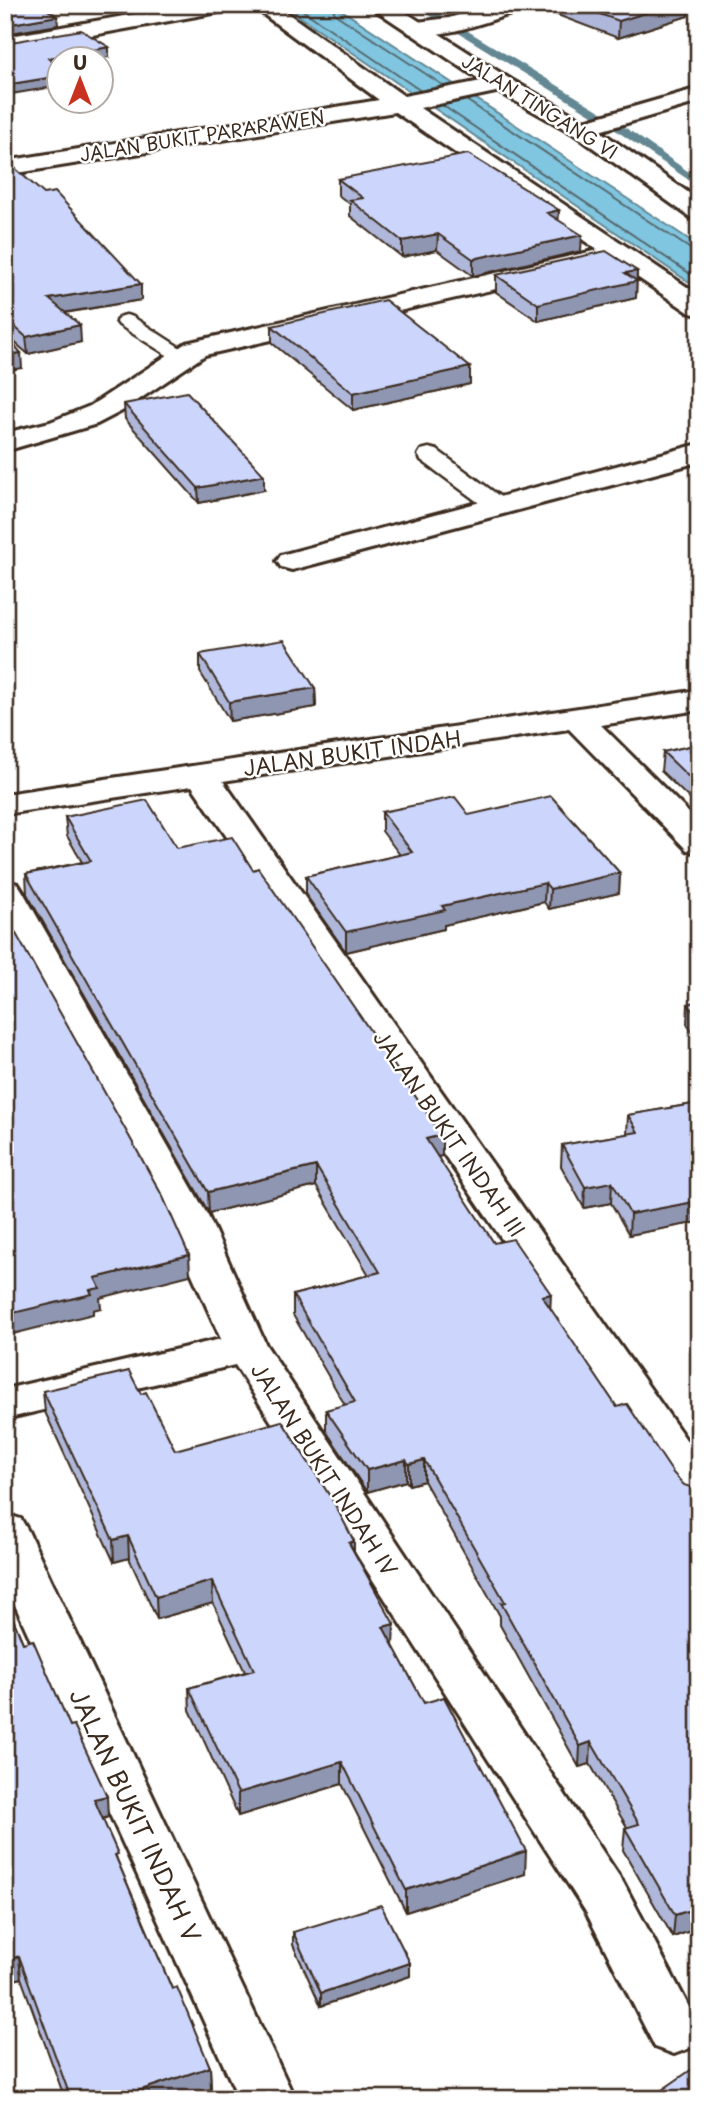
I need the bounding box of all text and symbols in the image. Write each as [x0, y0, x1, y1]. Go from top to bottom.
north arrow [46, 46, 116, 116]
street label: JALAN TINGANG VI [457, 47, 623, 165]
text: U [73, 48, 87, 76]
street label: JALAN BUKIT PARARAWEN [78, 102, 326, 168]
street label: JALAN BUKIT INDAH [241, 721, 463, 783]
street label: JALAN BUKIT INDAH III [366, 1023, 534, 1243]
street label: JALAN BUKIT INDAH IV [244, 1356, 406, 1582]
street label: JALAN BUKIT INDAH V [61, 1682, 211, 1948]

